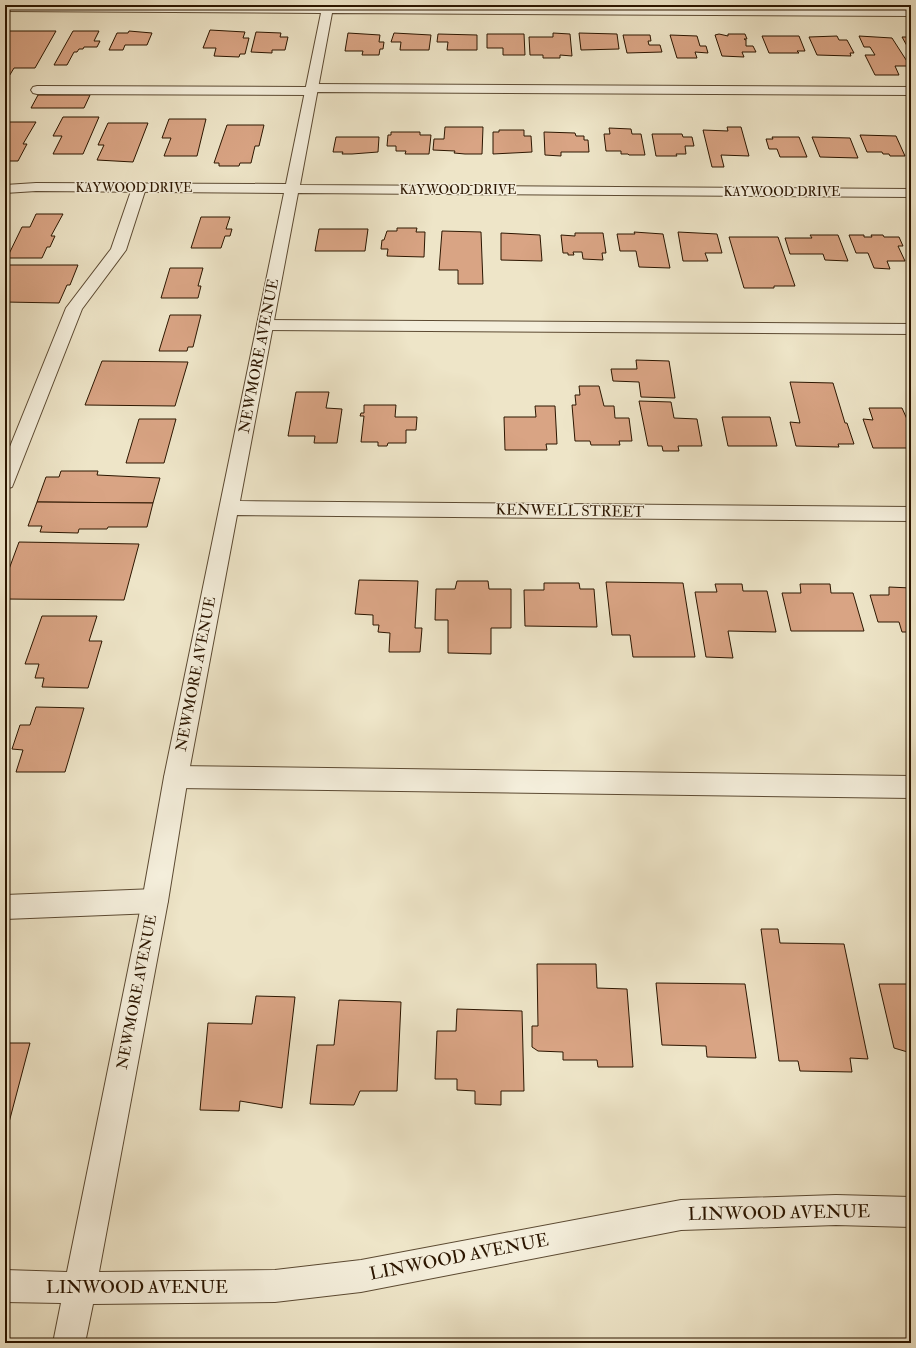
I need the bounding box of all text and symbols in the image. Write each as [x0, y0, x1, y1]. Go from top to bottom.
street label: KAYWOOD DRIVE [76, 180, 192, 196]
street label: KAYWOOD DRIVE [400, 182, 516, 198]
street label: KAYWOOD DRIVE [724, 184, 840, 200]
street label: NEWMORE AVENUE [235, 277, 283, 435]
street label: KENWELL STREET [496, 500, 644, 522]
street label: NEWMORE AVENUE [172, 595, 220, 753]
street label: NEWMORE AVENUE [113, 913, 161, 1071]
street label: LINWOOD AVENUE [688, 1200, 870, 1226]
street label: LINWOOD AVENUE [367, 1228, 551, 1286]
street label: LINWOOD AVENUE [46, 1276, 228, 1299]

